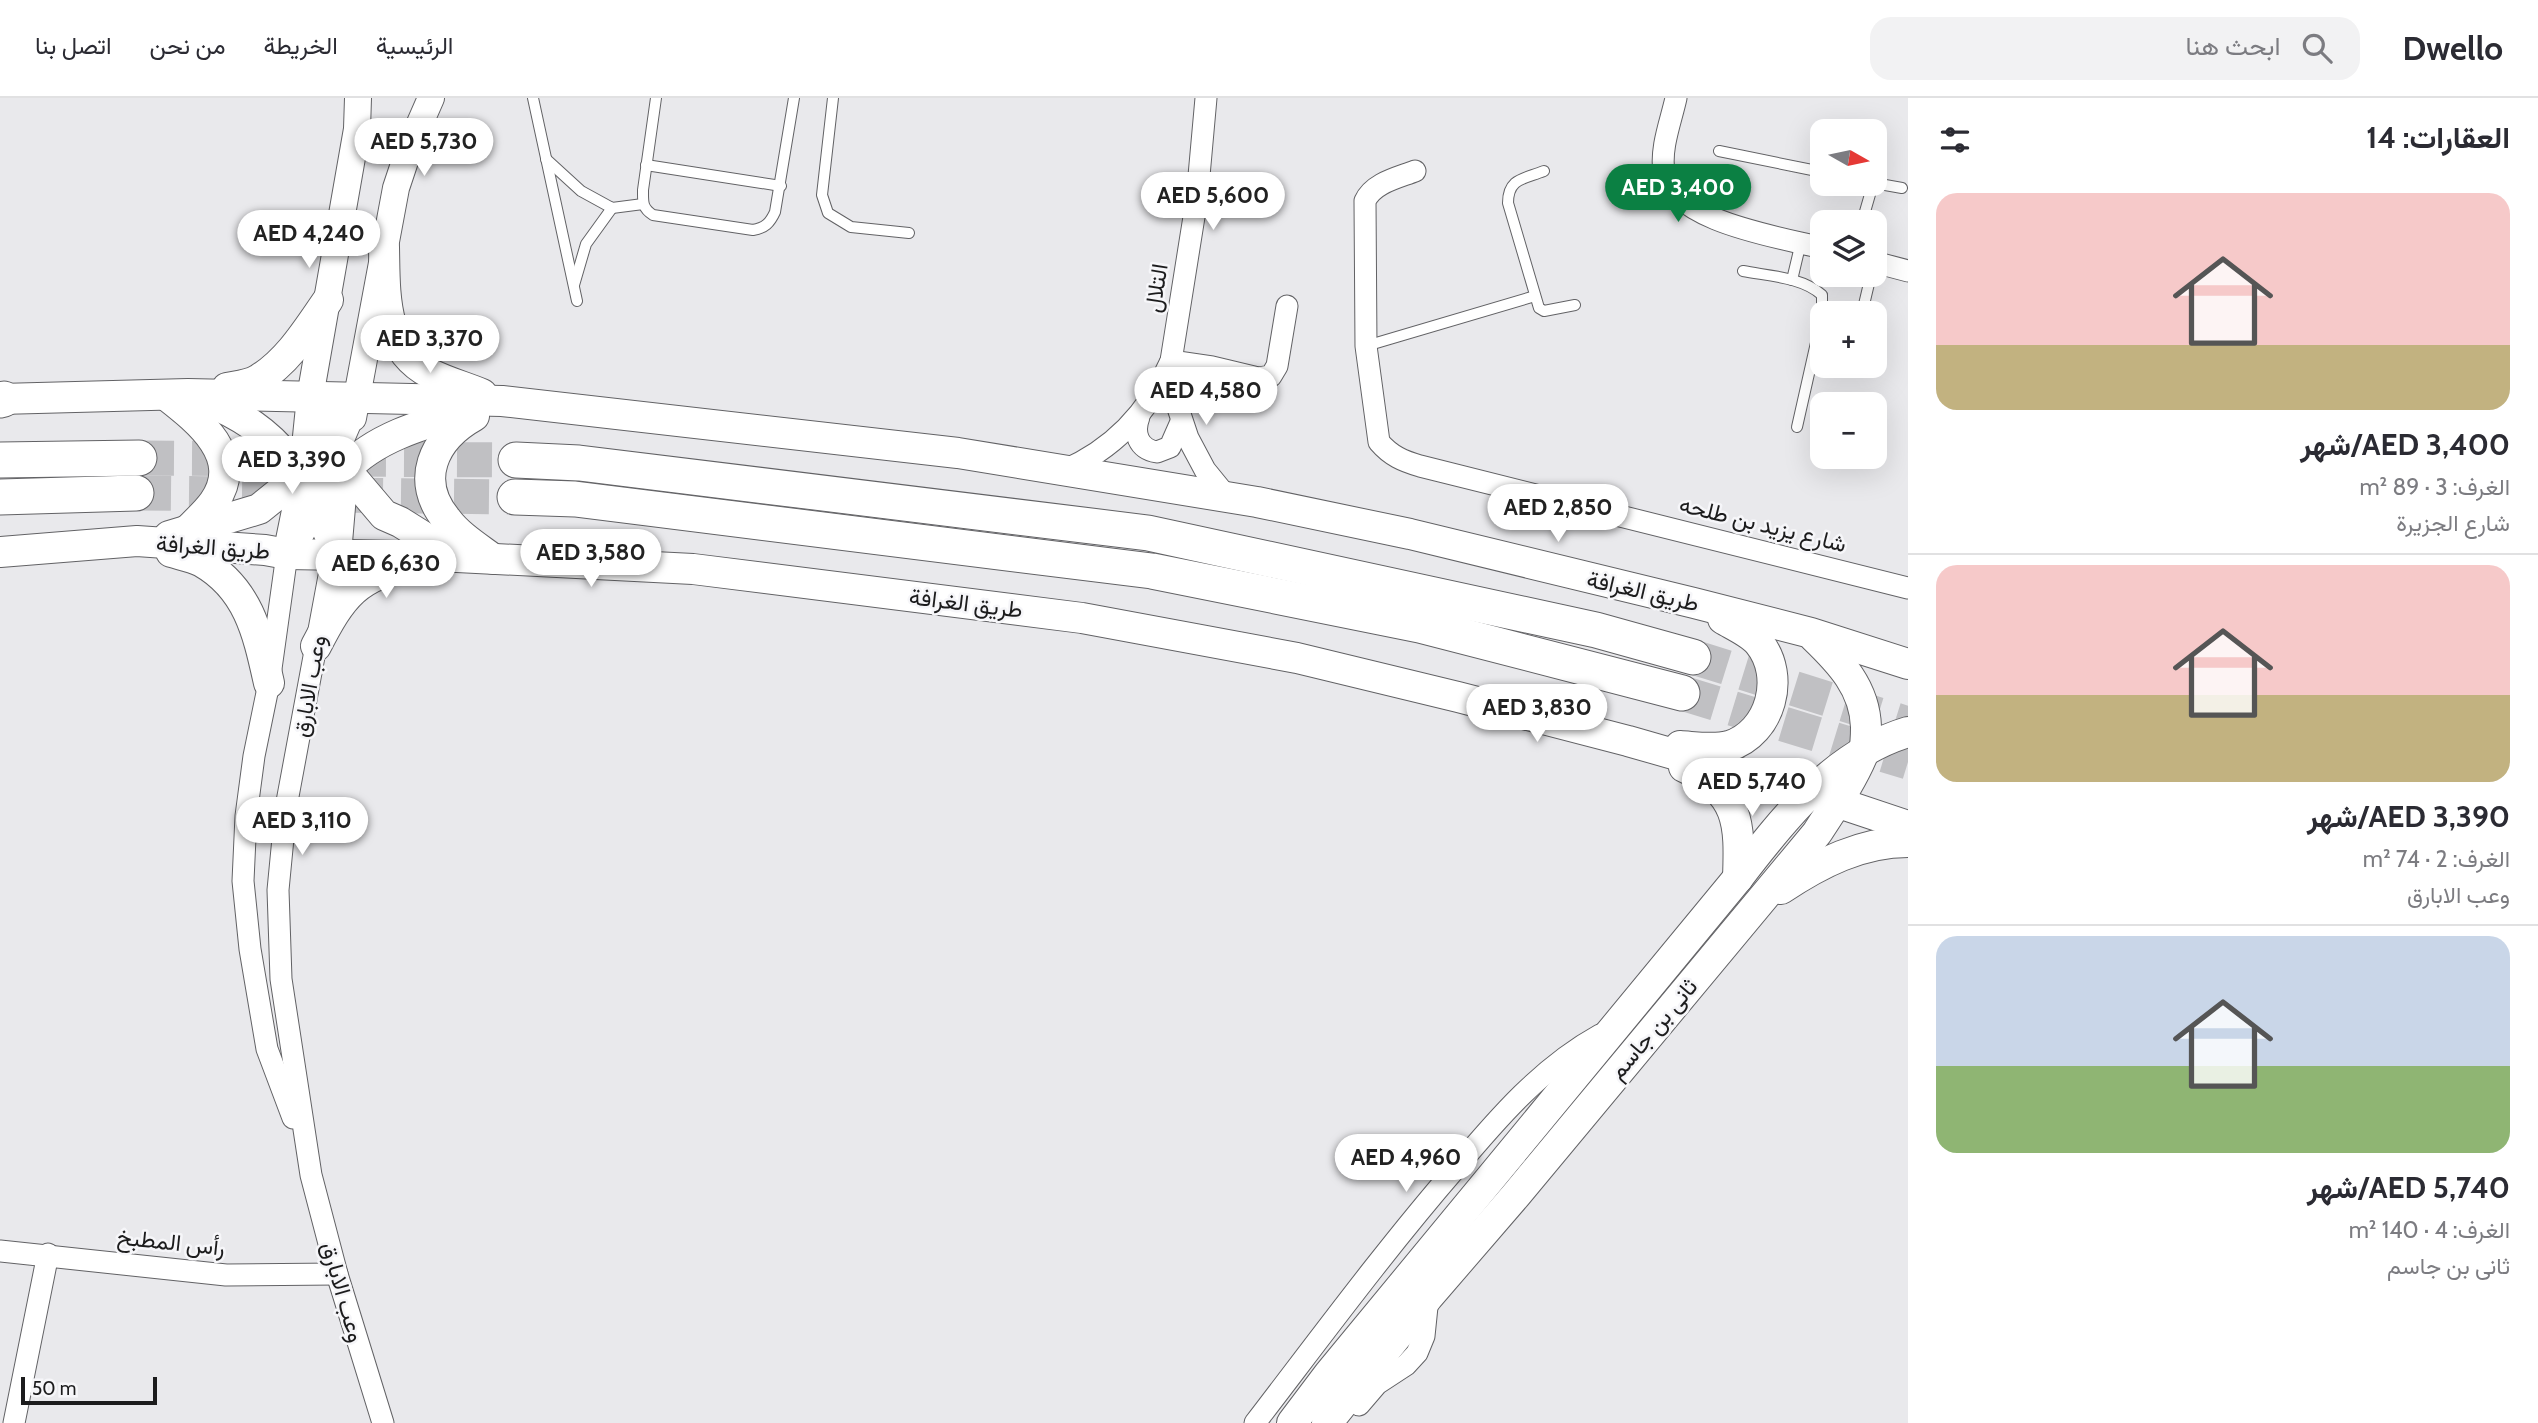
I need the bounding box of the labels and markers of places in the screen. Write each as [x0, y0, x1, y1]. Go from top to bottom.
pin: AED 5,730 [344, 118, 504, 178]
pin: AED 3,400 [1598, 164, 1758, 224]
pin: AED 5,600 [1133, 172, 1293, 232]
pin: AED 4,240 [229, 211, 389, 270]
pin: AED 3,370 [350, 316, 510, 375]
pin: AED 4,580 [1126, 368, 1286, 427]
pin: AED 3,390 [212, 436, 372, 496]
pin: AED 2,850 [1478, 484, 1638, 544]
pin: AED 3,580 [511, 530, 671, 589]
pin: AED 6,630 [306, 540, 466, 600]
pin: AED 3,830 [1457, 684, 1617, 744]
pin: AED 5,740 [1672, 758, 1832, 818]
pin: AED 3,110 [222, 798, 382, 857]
pin: AED 4,960 [1326, 1134, 1486, 1194]

